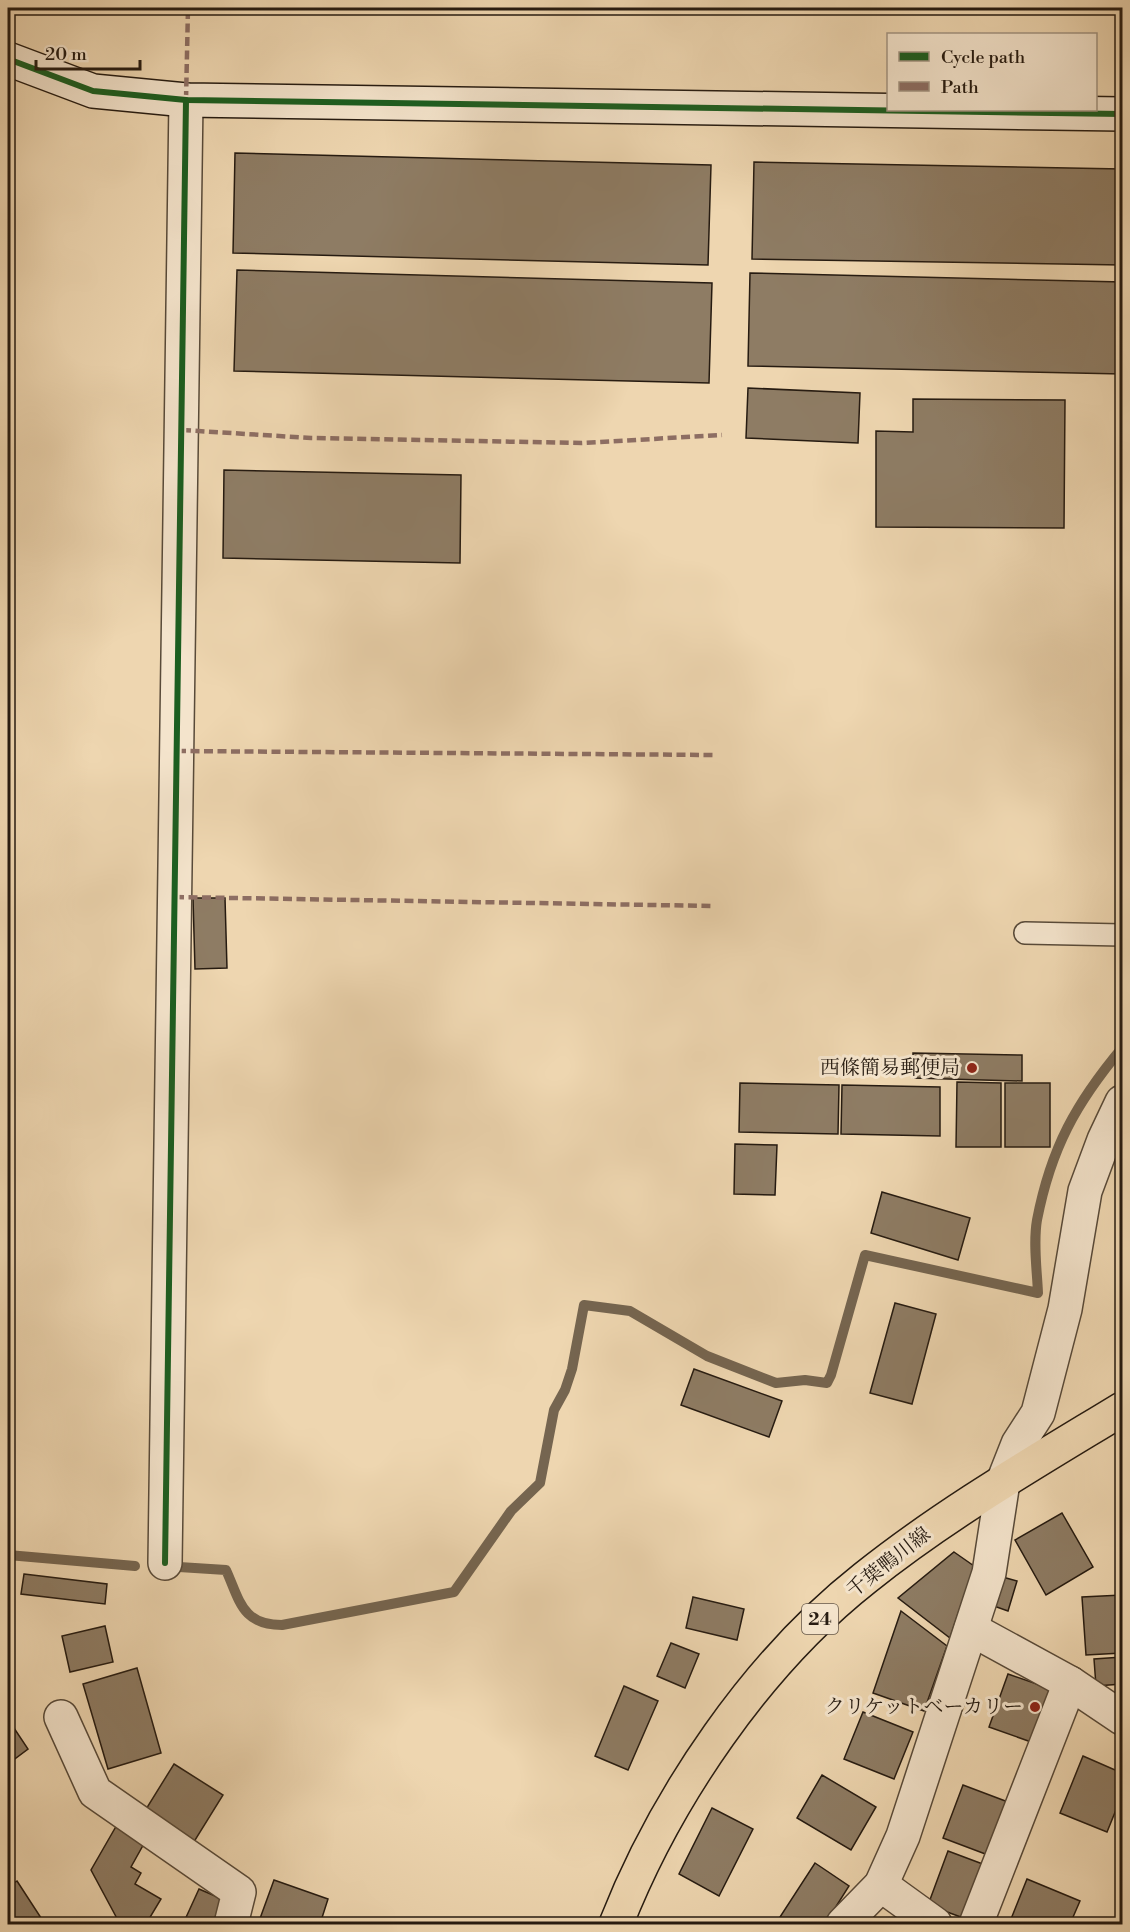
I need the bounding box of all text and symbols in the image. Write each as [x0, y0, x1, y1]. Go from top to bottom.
scale bar [36, 33, 140, 71]
legend [887, 33, 1097, 111]
text: 20 m [45, 43, 87, 66]
text: Cycle path [941, 46, 1025, 69]
text: Path [941, 76, 979, 99]
place label: 西條簡易郵便局 [820, 1056, 960, 1081]
marker: 西條簡易郵便局 [965, 1061, 979, 1075]
street label: 千葉鴨川線 [842, 1522, 936, 1604]
road number: 24 [802, 1604, 838, 1634]
place label: クリケットベーカリー [825, 1695, 1023, 1720]
marker: クリケットベーカリー [1028, 1700, 1042, 1714]

